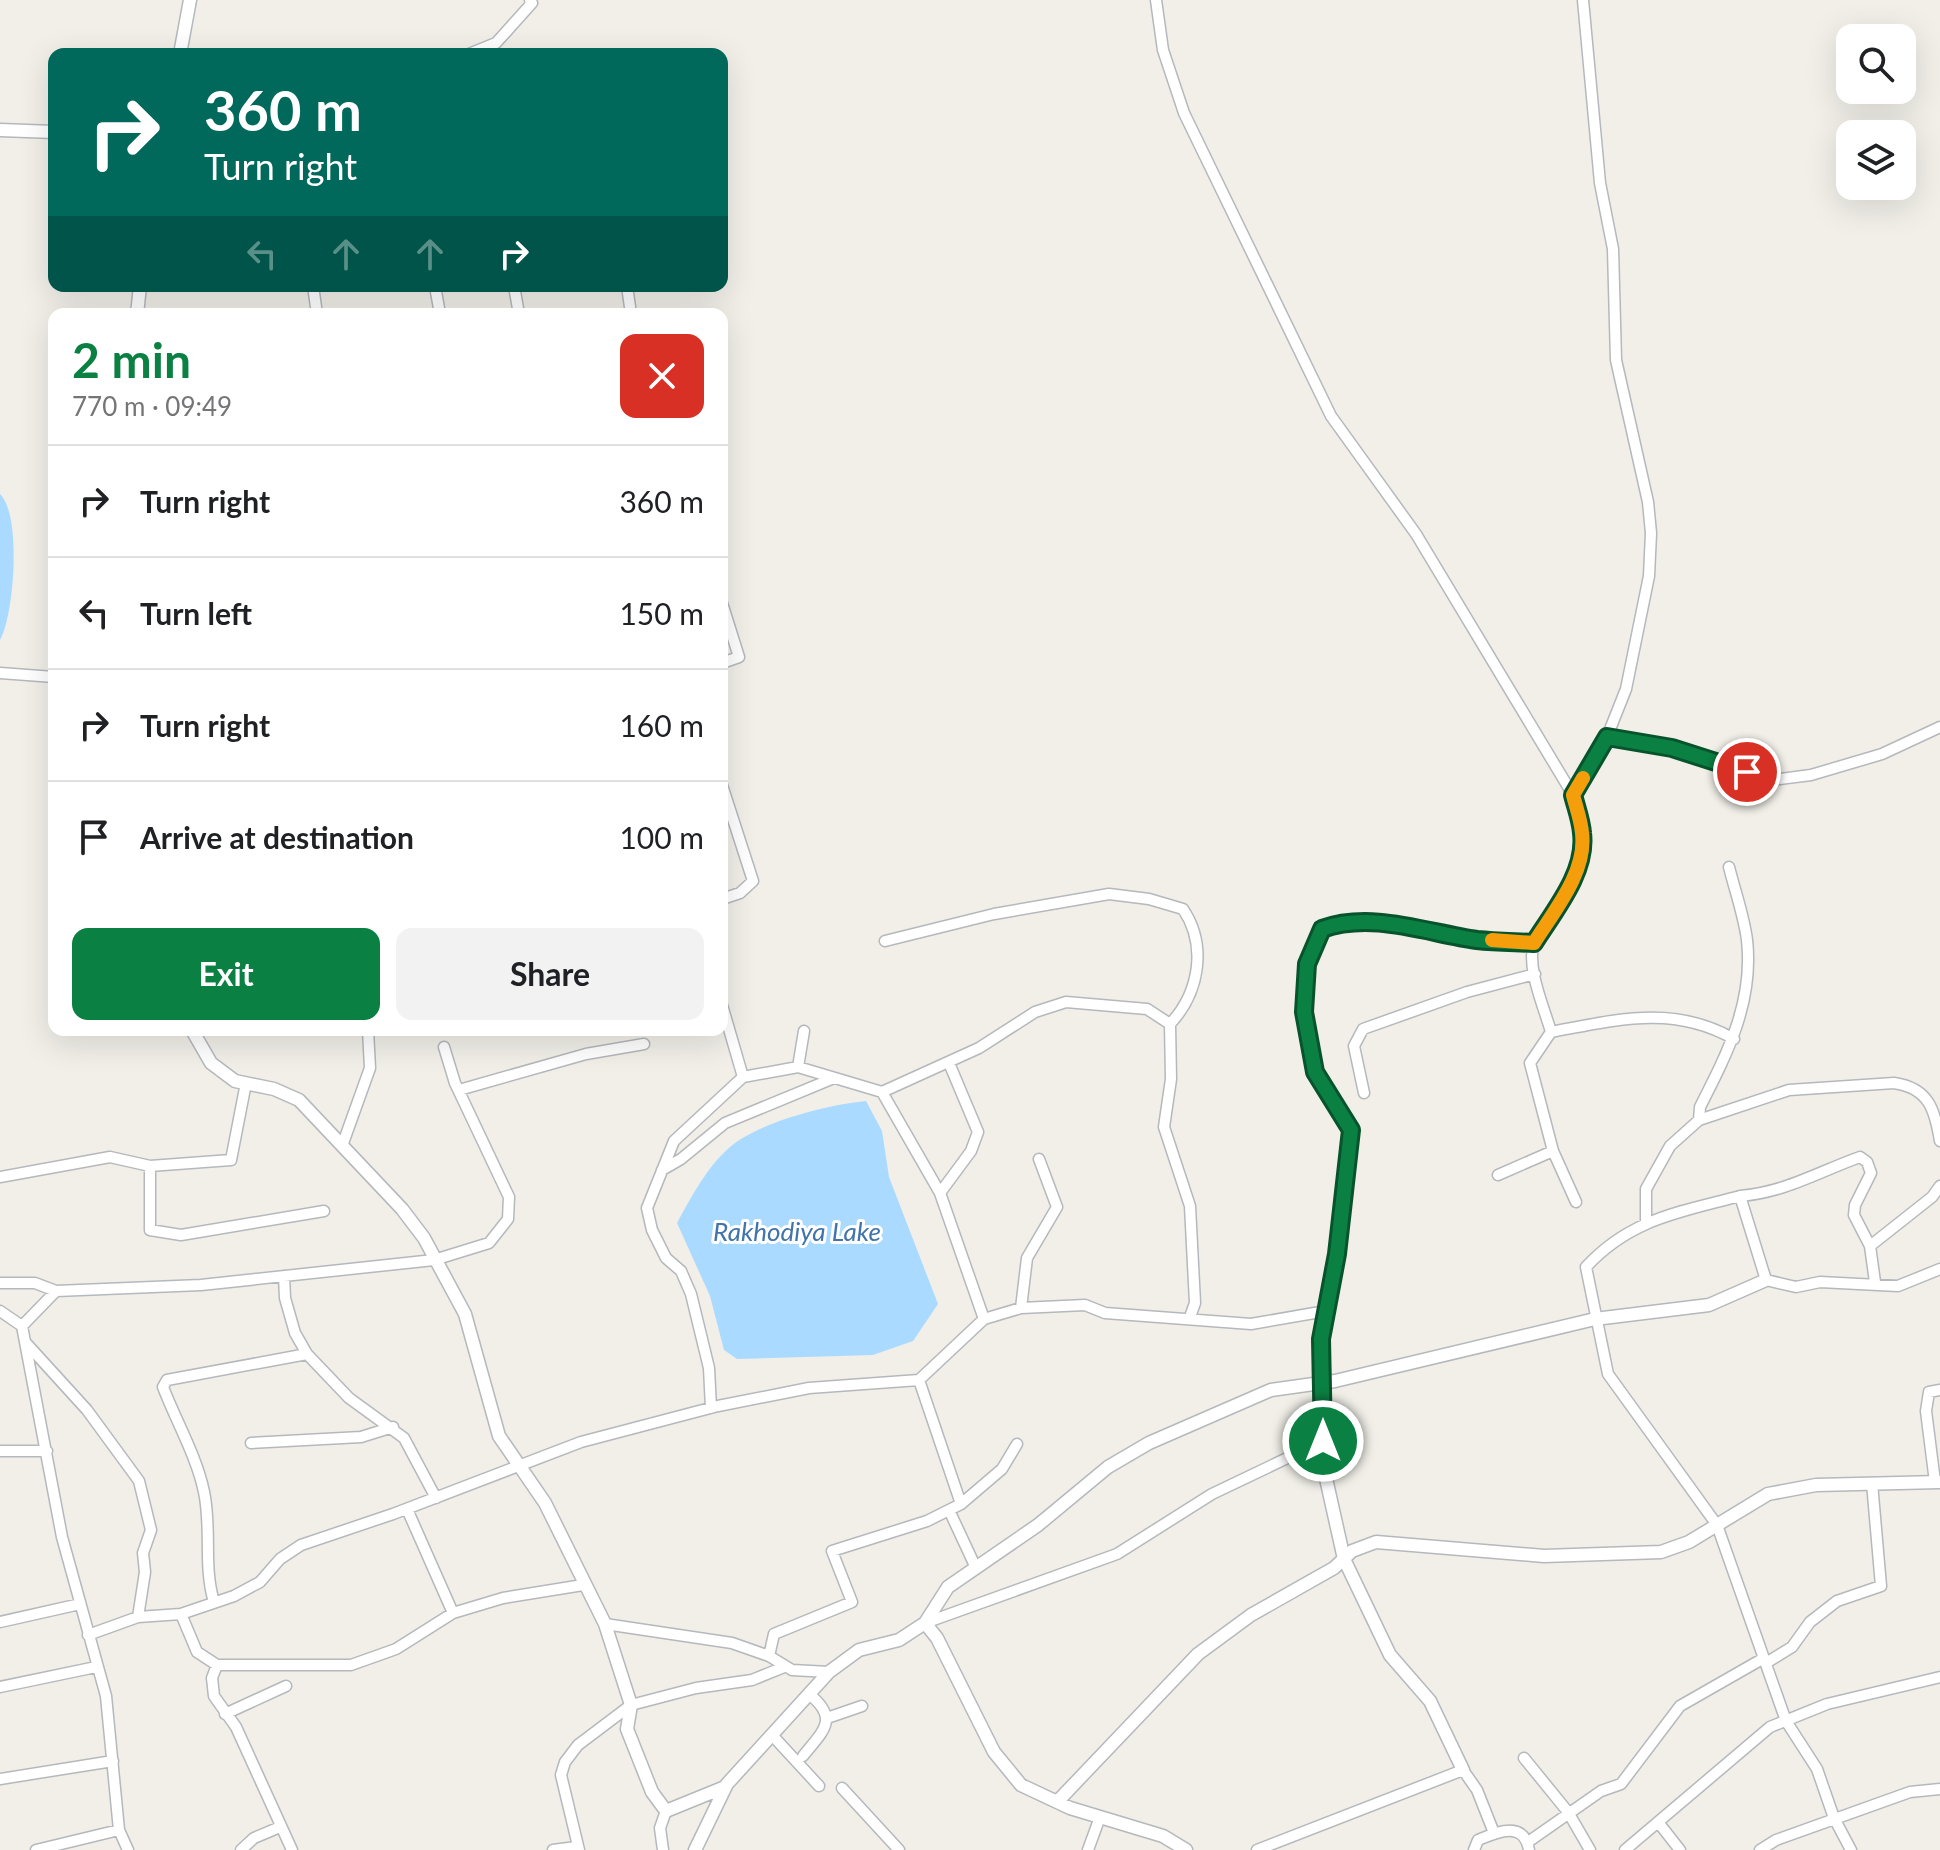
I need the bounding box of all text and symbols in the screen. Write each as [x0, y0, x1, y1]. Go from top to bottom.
map controls [1836, 24, 1916, 200]
button: search [1836, 24, 1916, 104]
text: 360 m [204, 76, 362, 143]
icon: right [72, 80, 176, 184]
button: layers [1836, 120, 1916, 200]
text: Turn right [204, 144, 357, 188]
icon: left [240, 232, 284, 276]
icon: ahead [324, 232, 368, 276]
icon: ahead [408, 232, 452, 276]
icon: right [492, 232, 536, 276]
text: 2 min [72, 331, 191, 388]
button: close [620, 334, 704, 418]
text: 770 m · 09:49 [72, 390, 232, 422]
icon: right [72, 479, 116, 523]
text: Turn right [140, 483, 270, 519]
text: 360 m [619, 483, 704, 519]
icon: left [72, 591, 116, 635]
text: Turn left [140, 595, 252, 631]
text: 150 m [619, 595, 704, 631]
icon: right [72, 703, 116, 747]
text: Turn right [140, 707, 270, 743]
text: 160 m [619, 707, 704, 743]
pin [1713, 738, 1781, 806]
icon: arrive [1725, 750, 1769, 794]
icon: arrive [72, 815, 116, 859]
text: Arrive at destination [140, 819, 414, 855]
text: 100 m [619, 819, 704, 855]
button: Exit [72, 928, 380, 1020]
button: Share [396, 928, 704, 1020]
water label: Rakhodiya Lake [713, 1215, 881, 1247]
position arrow [1281, 1399, 1365, 1483]

